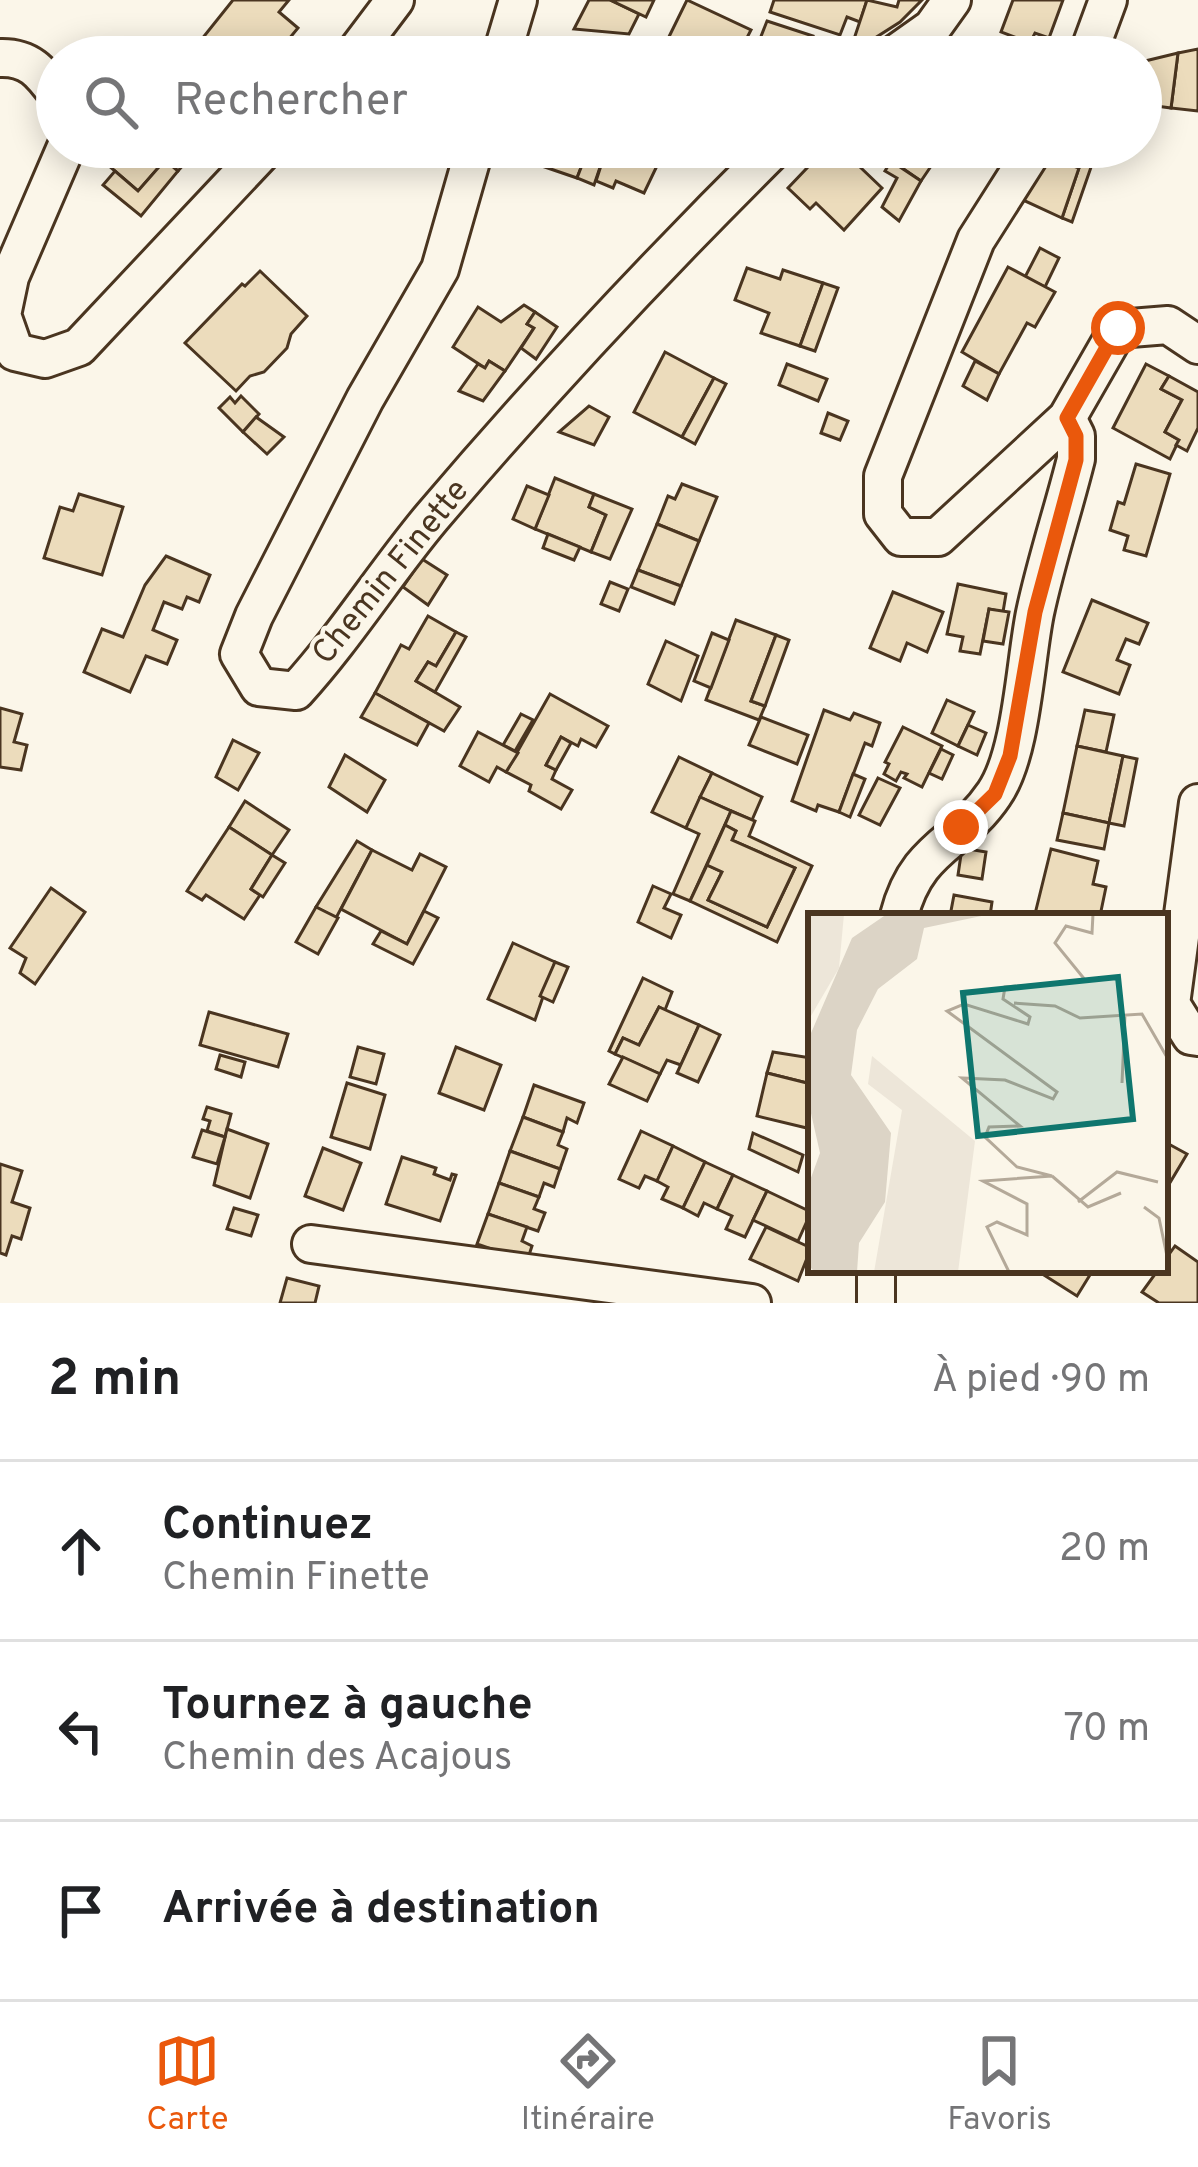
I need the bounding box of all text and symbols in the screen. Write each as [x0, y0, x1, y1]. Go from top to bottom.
search box [36, 36, 1162, 168]
icon: search [78, 69, 144, 135]
text: Rechercher [174, 74, 408, 131]
route start [1091, 301, 1145, 355]
street label: Chemin Finette [304, 472, 480, 674]
route end [934, 800, 988, 854]
inset map [808, 913, 1168, 1273]
text: 2 min [48, 1349, 181, 1414]
text: À pied · 90 m [932, 1357, 1150, 1406]
text: Continuez [162, 1498, 373, 1555]
icon: ahead [48, 1518, 114, 1584]
text: 20 m [1059, 1526, 1150, 1575]
text: Chemin Finette [162, 1555, 430, 1604]
text: Tournez à gauche [162, 1678, 533, 1735]
icon: left [48, 1698, 114, 1764]
text: 70 m [1064, 1706, 1150, 1755]
text: Chemin des Acajous [162, 1735, 512, 1784]
icon: arrive [48, 1878, 114, 1944]
text: Arrivée à destination [162, 1882, 600, 1939]
tab: Carte [146, 2028, 229, 2142]
tab: Itinéraire [521, 2028, 655, 2142]
tab: Favoris [947, 2028, 1052, 2142]

